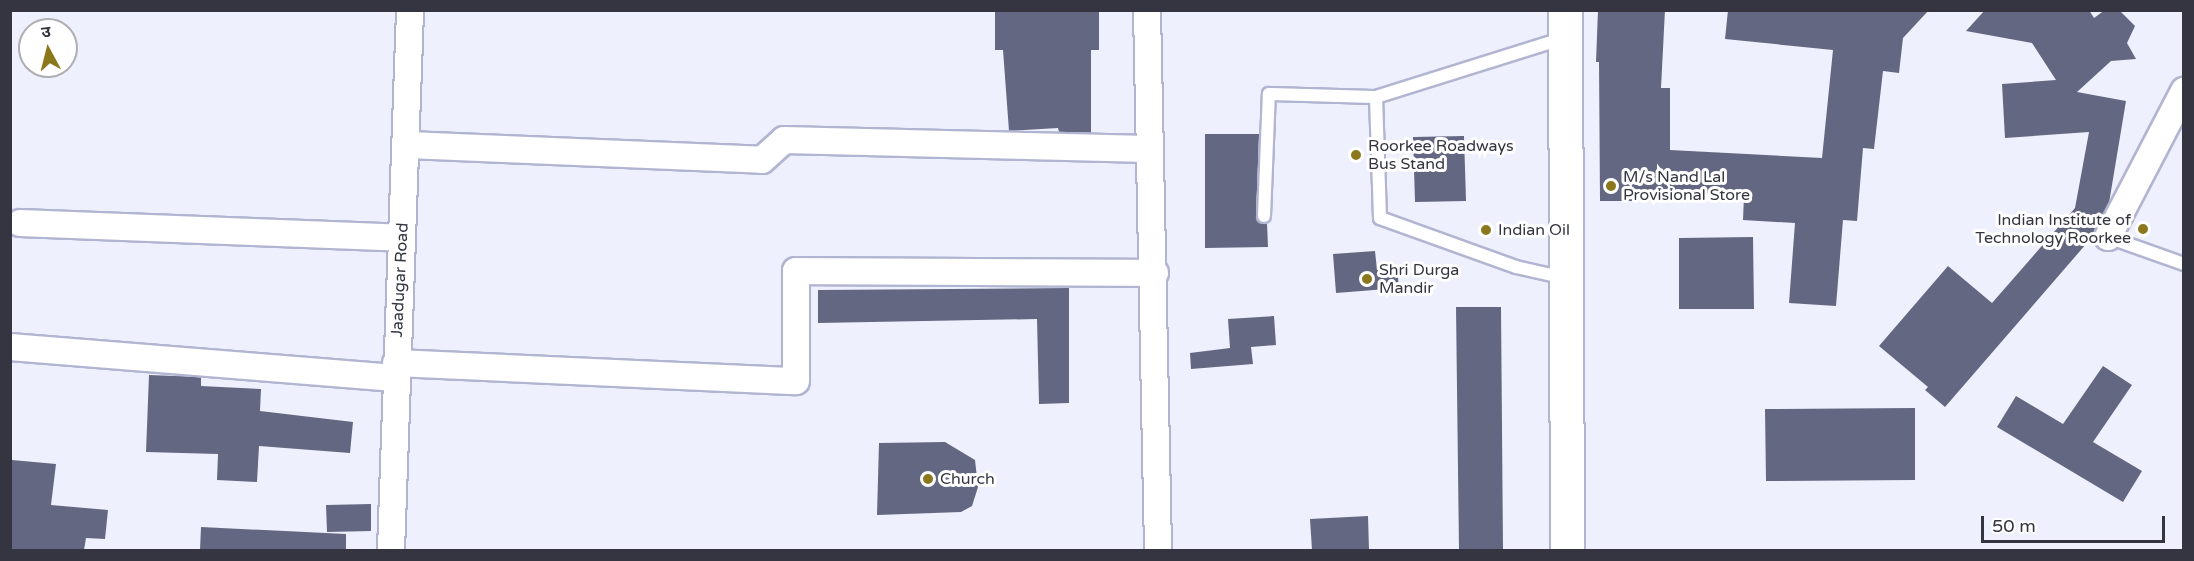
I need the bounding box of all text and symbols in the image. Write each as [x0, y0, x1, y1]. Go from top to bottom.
north arrow [18, 18, 78, 78]
text: उ [40, 22, 52, 43]
place label: Roorkee Roadways Bus Stand [1368, 136, 1514, 174]
marker: Roorkee Roadways Bus Stand [1349, 148, 1363, 162]
place label: M/s Nand Lal Provisional Store [1623, 167, 1750, 205]
marker: M/s Nand Lal Provisional Store [1604, 179, 1618, 193]
place label: Indian Institute of Technology Roorkee [1975, 210, 2131, 248]
place label: Indian Oil [1498, 220, 1570, 240]
street label: Jaadugar Road [387, 222, 413, 338]
marker: Indian Institute of Technology Roorkee [2136, 222, 2150, 236]
marker: Indian Oil [1479, 223, 1493, 237]
place label: Shri Durga Mandir [1379, 260, 1459, 298]
marker: Shri Durga Mandir [1360, 272, 1374, 286]
place label: Church [940, 469, 995, 489]
marker: Church [921, 472, 935, 486]
scale bar [1984, 504, 2168, 542]
text: 50 m [1992, 515, 2036, 537]

